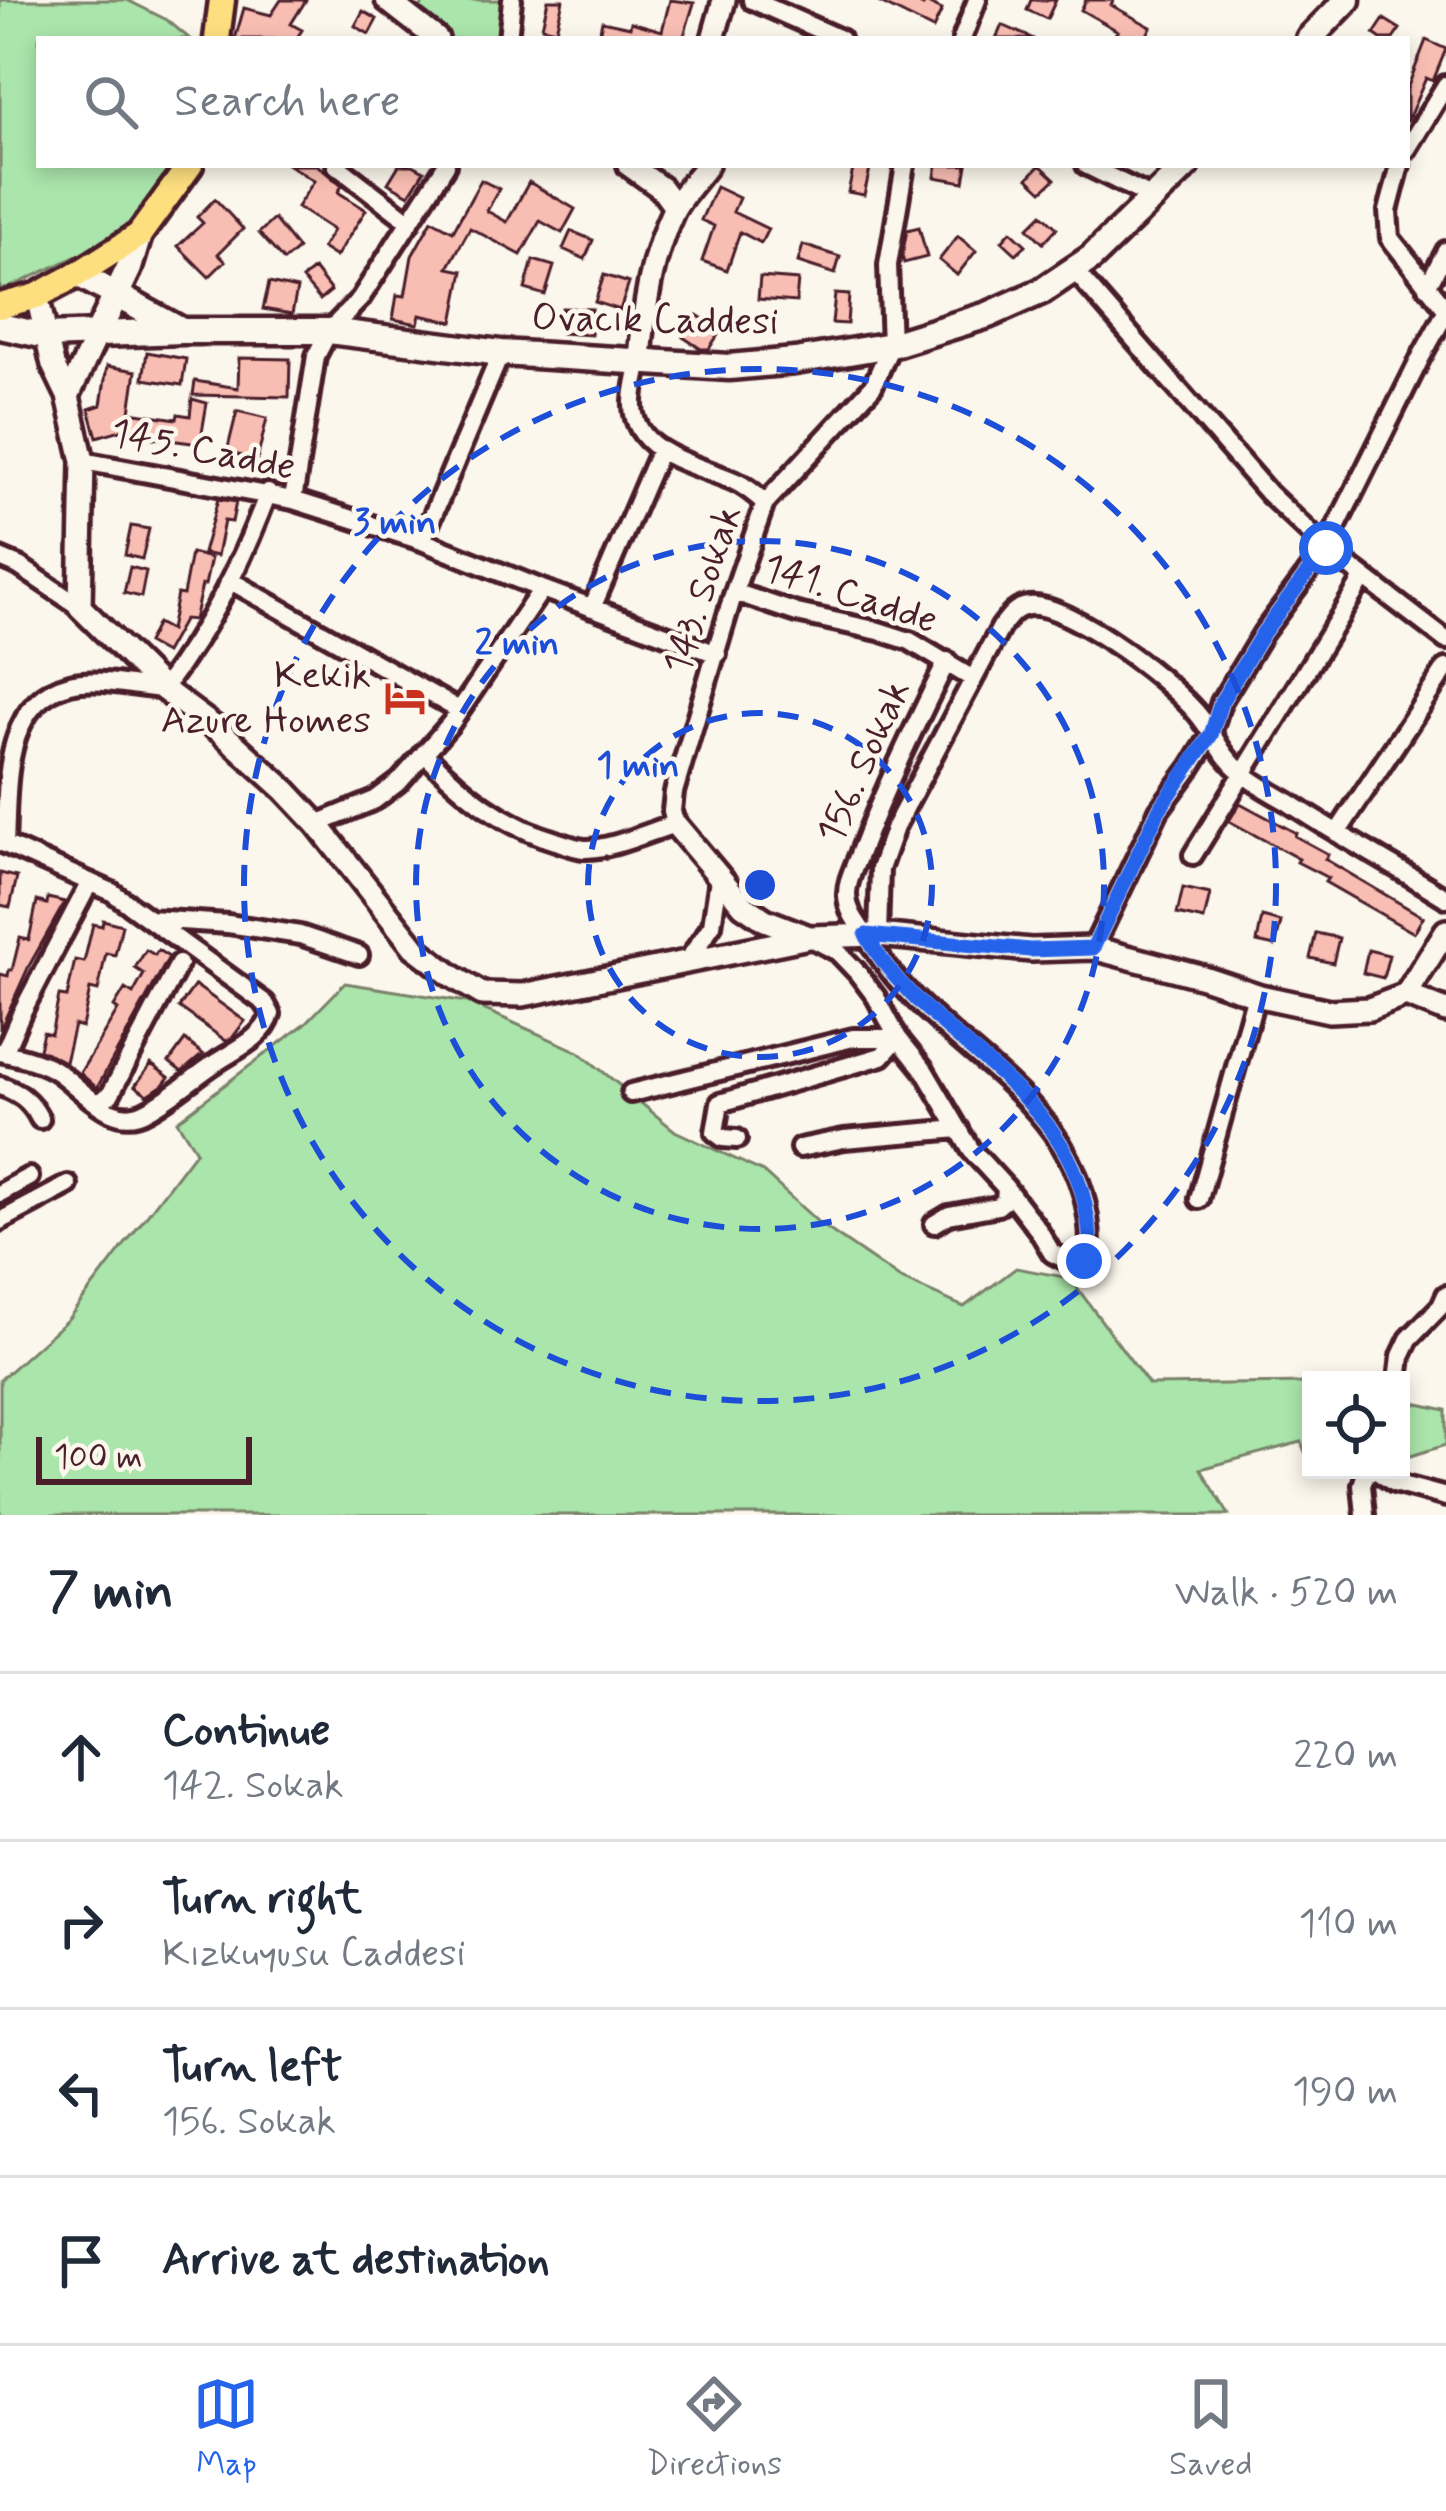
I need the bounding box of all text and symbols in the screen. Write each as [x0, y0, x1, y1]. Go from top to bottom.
search box [36, 36, 1410, 168]
icon: search [78, 69, 144, 135]
text: Search here [174, 73, 401, 132]
street label: Ovacık Caddesi [531, 293, 779, 349]
street label: 145. Cadde [106, 408, 300, 494]
street label: 143. Sokak [653, 499, 755, 681]
text: 3 min [353, 500, 437, 547]
route start [1299, 521, 1353, 575]
street label: 141. Cadde [756, 543, 944, 647]
text: 2 min [475, 621, 559, 668]
place label: Kekik Azure Homes [161, 651, 371, 747]
street label: 156. Sokak [806, 672, 924, 852]
hotel icon: Kekik Azure Homes [382, 675, 428, 721]
text: 1 min [597, 743, 679, 790]
centre of rings [739, 864, 781, 906]
route end [1057, 1234, 1111, 1288]
map controls [1302, 1371, 1410, 1479]
button: locate [1302, 1371, 1410, 1479]
scale bar [36, 1431, 252, 1484]
text: 100 m [54, 1436, 143, 1480]
text: 7 min [48, 1560, 174, 1626]
text: Walk · 520 m [1175, 1568, 1398, 1619]
text: Continue [162, 1702, 330, 1761]
icon: ahead [48, 1724, 114, 1790]
text: 220 m [1293, 1731, 1398, 1782]
text: 142. Sokak [162, 1761, 344, 1812]
text: Turn right [162, 1870, 362, 1929]
icon: right [48, 1892, 114, 1958]
text: 110 m [1299, 1899, 1398, 1950]
text: Kızkuyusu Caddesi [162, 1929, 466, 1980]
text: Turn left [162, 2038, 342, 2097]
icon: left [48, 2060, 114, 2126]
text: 190 m [1292, 2067, 1398, 2118]
text: 156. Sokak [162, 2097, 336, 2148]
icon: arrive [48, 2228, 114, 2294]
text: Arrive at destination [162, 2231, 550, 2290]
tab: Map [193, 2371, 259, 2487]
tab: Directions [646, 2371, 782, 2487]
tab: Saved [1169, 2371, 1253, 2487]

